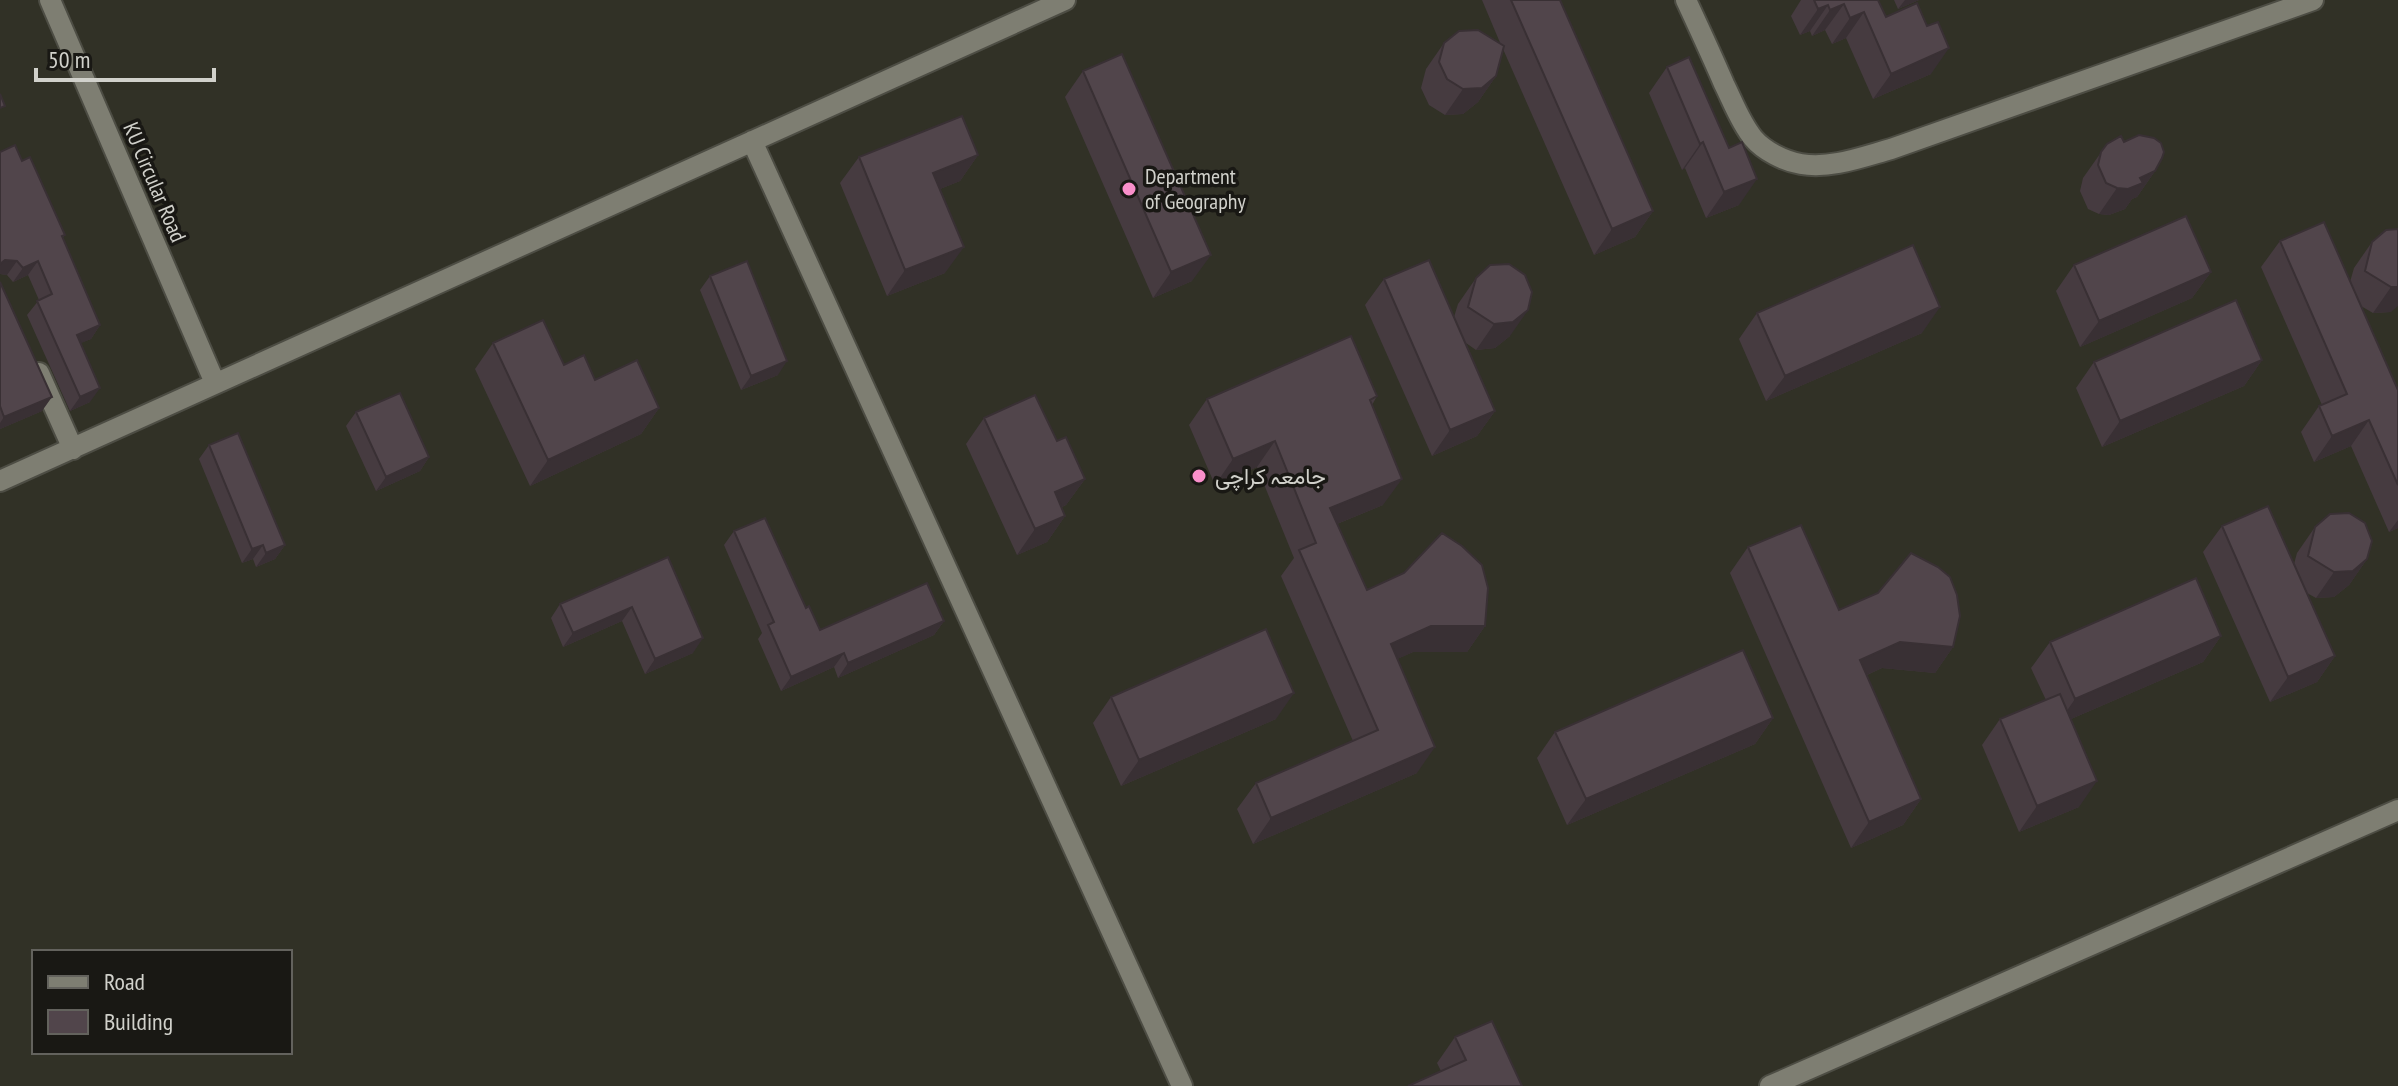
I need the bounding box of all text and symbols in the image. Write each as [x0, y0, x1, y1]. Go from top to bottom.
scale bar [36, 32, 214, 82]
text: 50 m [48, 44, 90, 75]
street label: KU Circular Road [117, 118, 193, 246]
place label: Department of Geography [1145, 162, 1246, 215]
marker: Department of Geography [1120, 180, 1138, 198]
place label: جامعہ کراچی [1215, 462, 1326, 491]
marker: جامعہ کراچی [1190, 467, 1208, 485]
legend [32, 950, 292, 1054]
text: Road [104, 966, 145, 997]
text: Building [104, 1006, 173, 1037]

